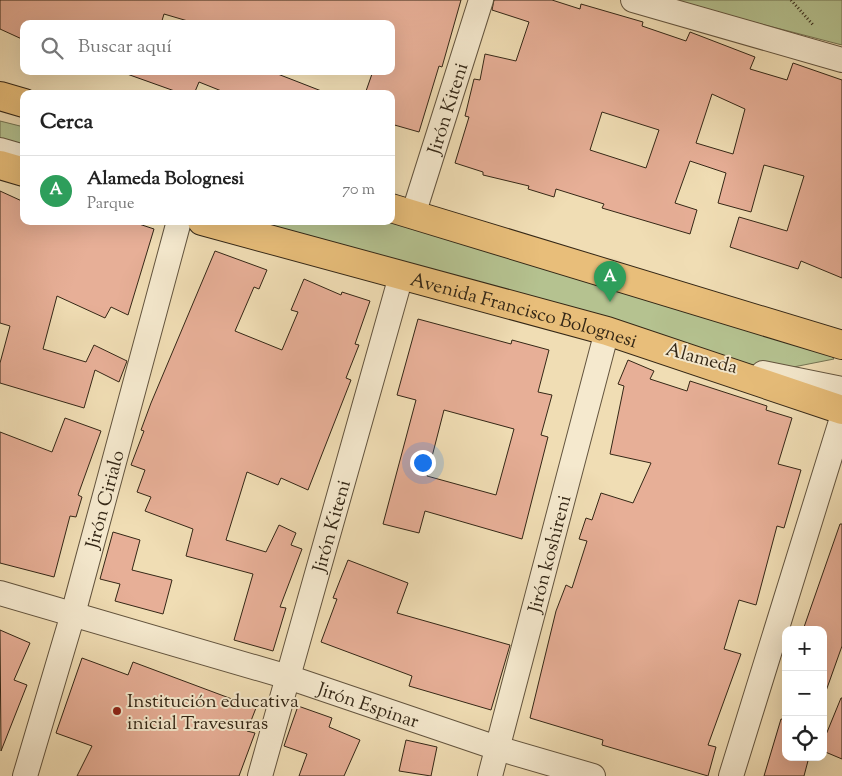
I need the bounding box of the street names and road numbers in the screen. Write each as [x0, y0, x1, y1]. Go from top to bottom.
street label: Jirón Kiteni [422, 60, 476, 159]
street label: Avenida Francisco Bolognesi [408, 269, 640, 351]
street label: Alameda [662, 337, 741, 382]
street label: Jirón Cirialo [80, 447, 133, 553]
street label: Jirón Kiteni [307, 477, 359, 577]
street label: Jirón koshireni [522, 492, 579, 617]
street label: Jirón Espinar [312, 677, 422, 736]

